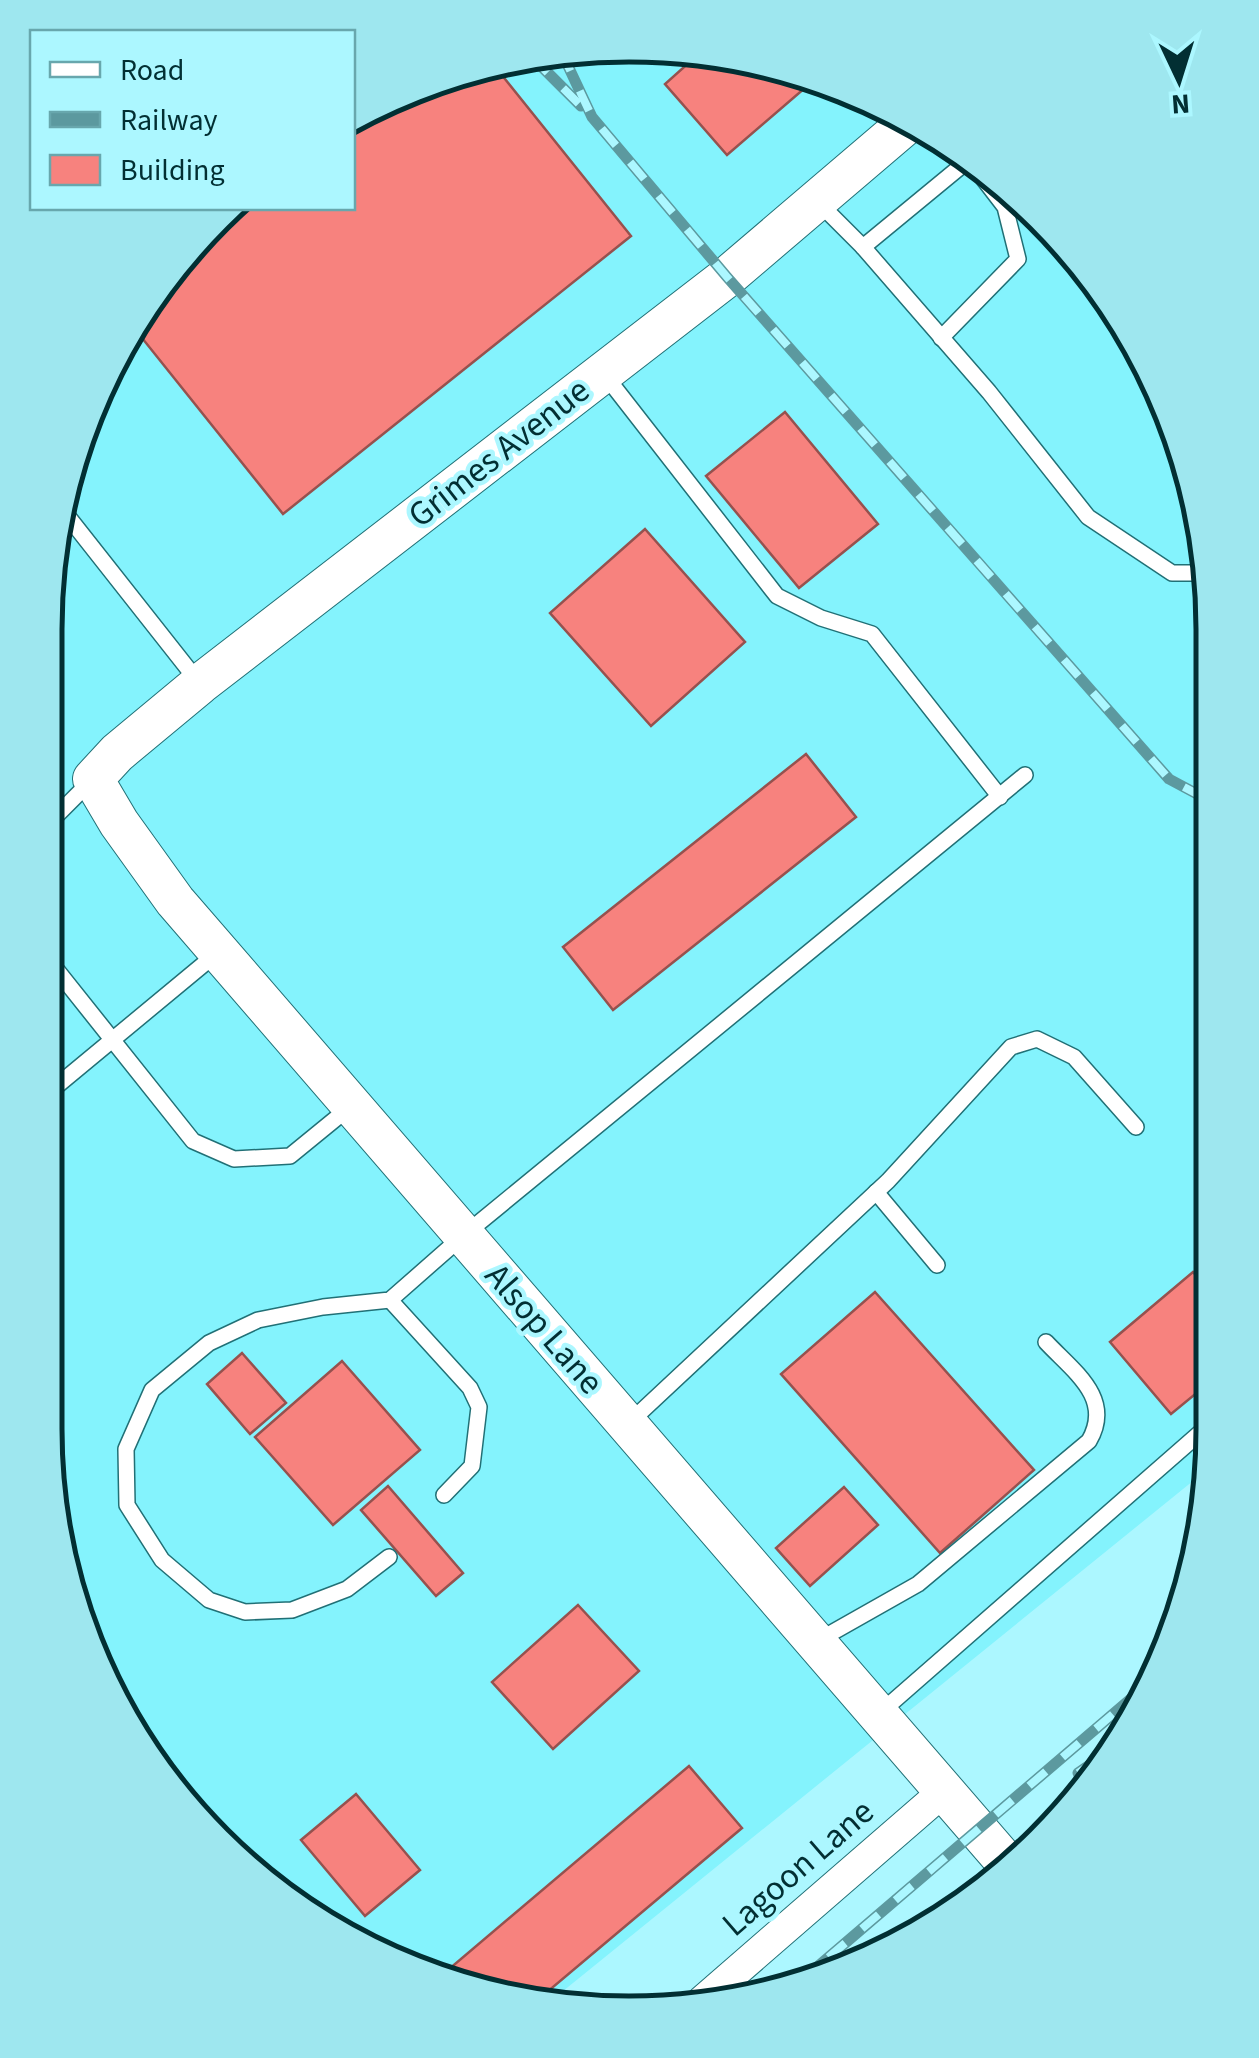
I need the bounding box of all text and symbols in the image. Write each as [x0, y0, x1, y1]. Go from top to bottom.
legend [30, 30, 355, 210]
north arrow [1129, 30, 1229, 130]
text: Road [120, 49, 184, 92]
text: N [1170, 83, 1191, 125]
text: Railway [120, 99, 218, 142]
text: Building [120, 149, 225, 192]
street label: Grimes Avenue [398, 366, 600, 540]
street label: Alsop Lane [473, 1253, 615, 1405]
street label: Lagoon Lane [711, 1788, 885, 1948]

